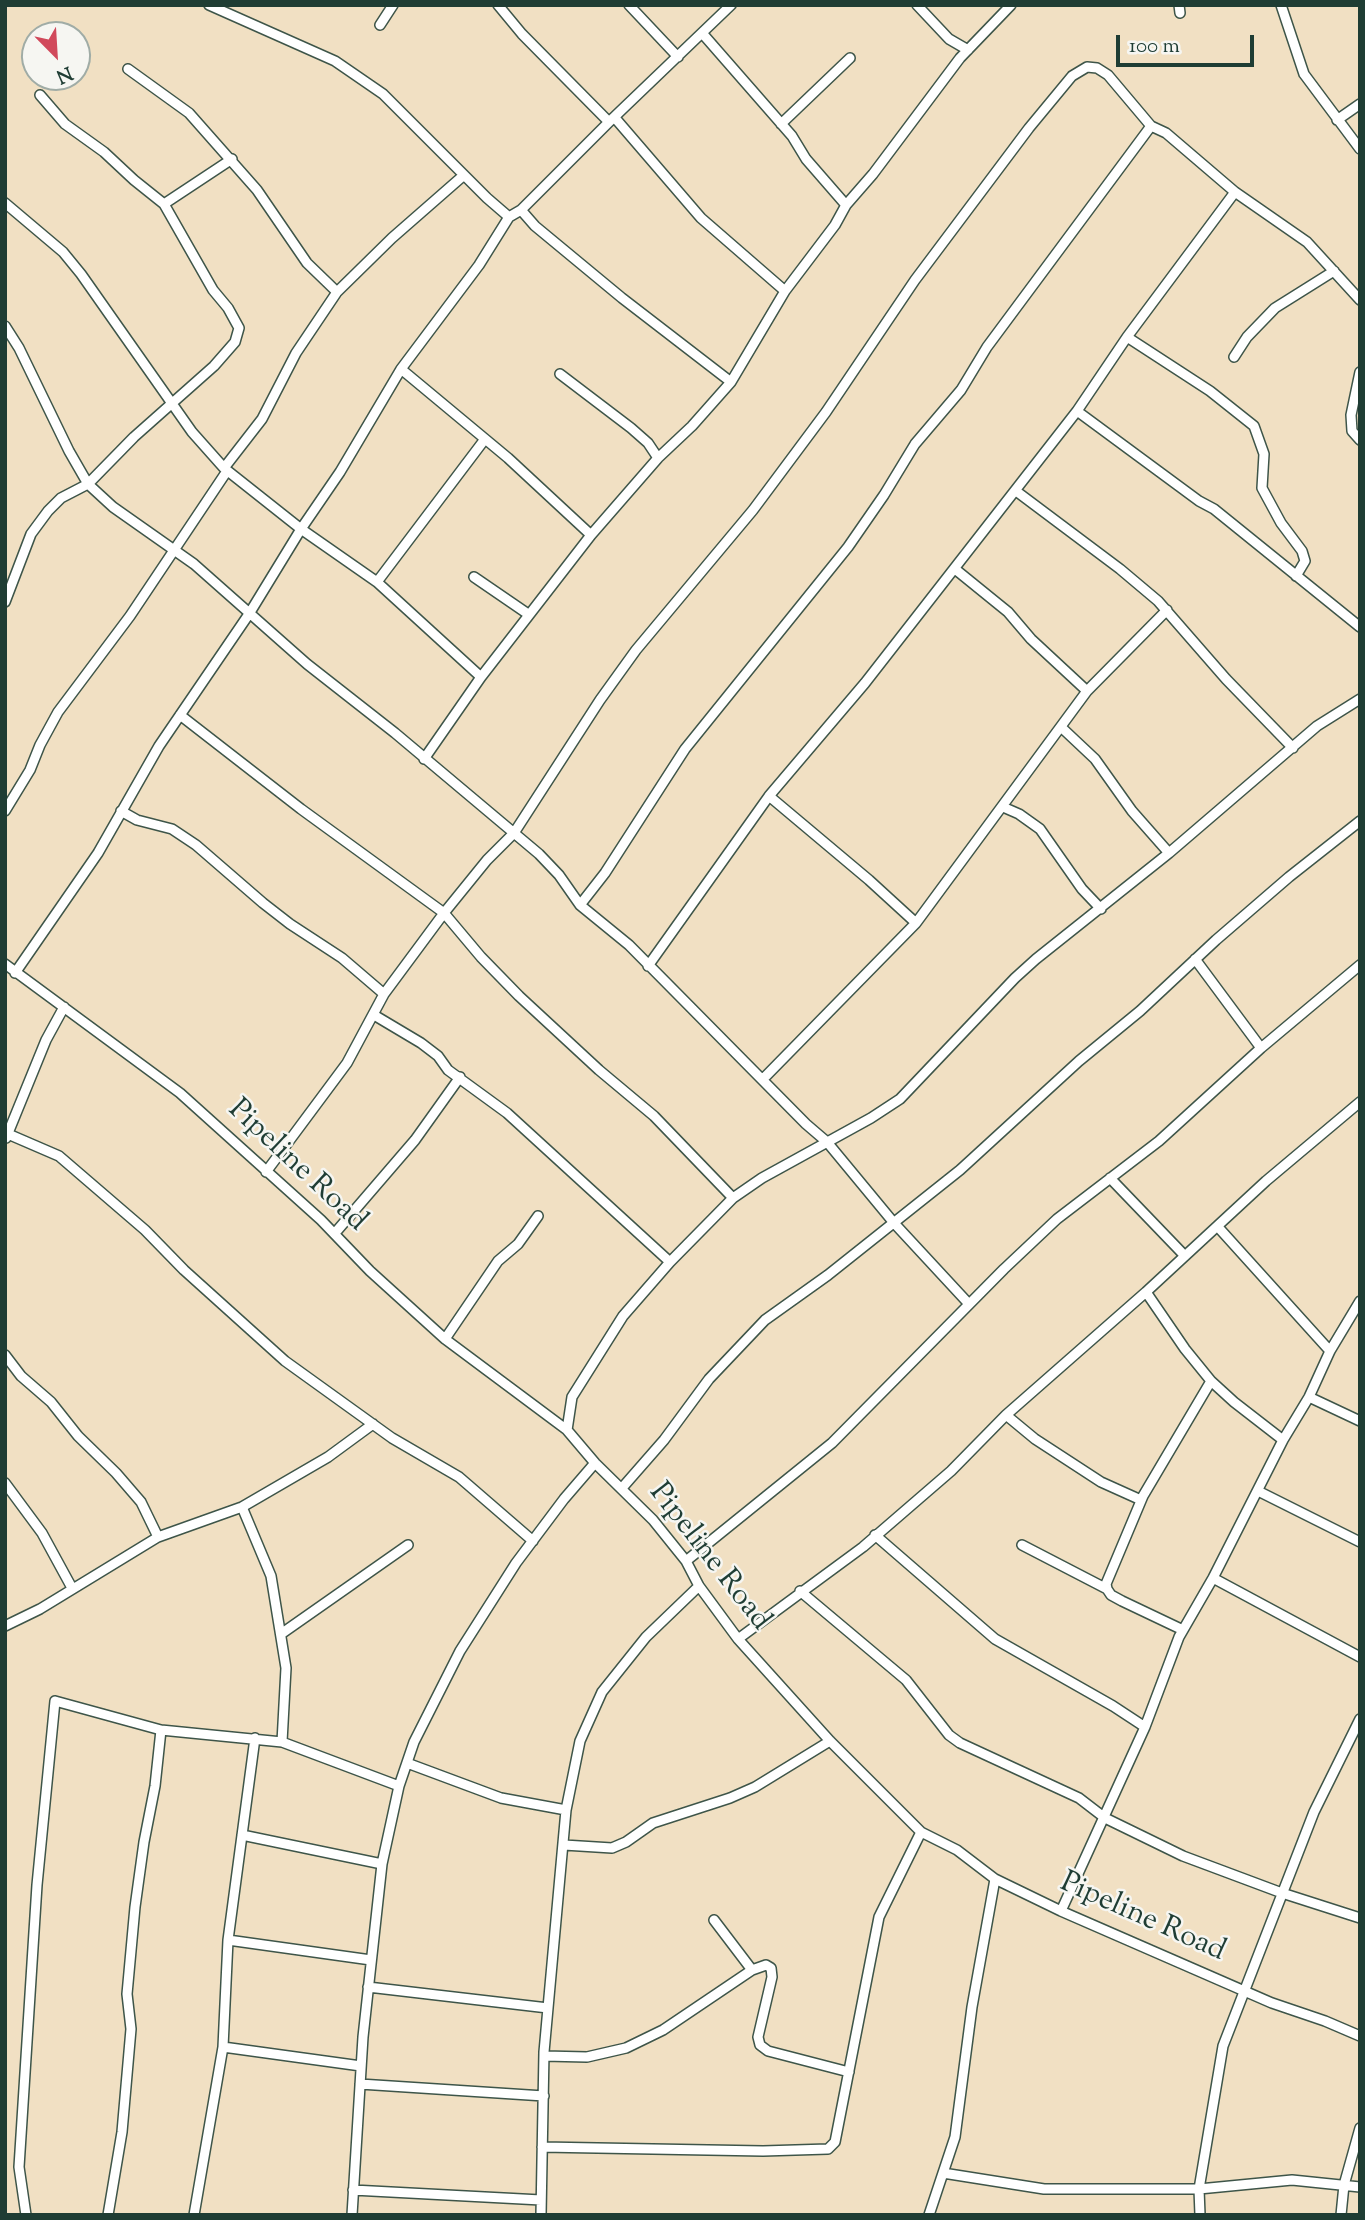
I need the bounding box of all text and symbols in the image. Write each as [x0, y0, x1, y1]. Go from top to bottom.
north arrow [21, 21, 91, 91]
scale bar [1120, 21, 1258, 65]
text: 100 m [1129, 32, 1180, 62]
text: N [52, 58, 76, 89]
street label: Pipeline Road [219, 1093, 373, 1241]
street label: Pipeline Road [639, 1477, 777, 1639]
street label: Pipeline Road [1054, 1866, 1230, 1972]

